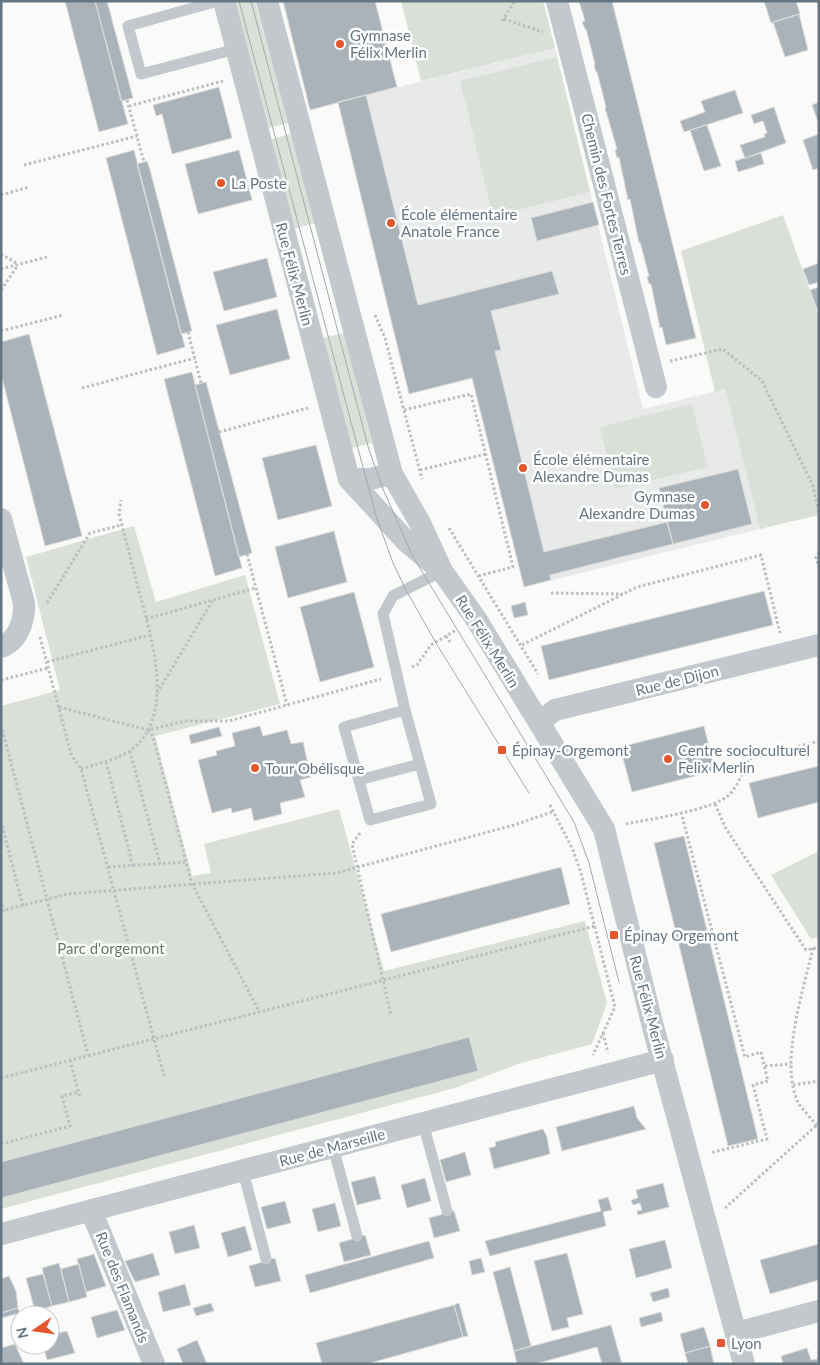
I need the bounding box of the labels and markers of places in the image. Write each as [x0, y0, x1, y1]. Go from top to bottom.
place label: Gymnase Félix Merlin [350, 26, 427, 61]
marker: Gymnase Félix Merlin [334, 38, 346, 50]
place label: La Poste [231, 174, 287, 192]
marker: La Poste [215, 177, 227, 189]
place label: École élémentaire Anatole France [401, 205, 518, 240]
marker: École élémentaire Anatole France [385, 217, 397, 229]
place label: École élémentaire Alexandre Dumas [533, 450, 650, 485]
marker: École élémentaire Alexandre Dumas [517, 462, 529, 474]
place label: Gymnase Alexandre Dumas [579, 487, 695, 522]
marker: Gymnase Alexandre Dumas [699, 499, 711, 511]
place label: Épinay-Orgemont [512, 741, 629, 759]
place label: Centre socioculturel Felix Merlin [678, 741, 810, 776]
marker: Épinay-Orgemont [496, 744, 508, 756]
marker: Centre socioculturel Felix Merlin [662, 753, 674, 765]
place label: Tour Obélisque [265, 759, 364, 777]
marker: Tour Obélisque [249, 762, 261, 774]
place label: Épinay Orgemont [624, 926, 739, 944]
marker: Épinay Orgemont [608, 929, 620, 941]
place label: Lyon [731, 1334, 762, 1352]
marker: Lyon [715, 1337, 727, 1349]

